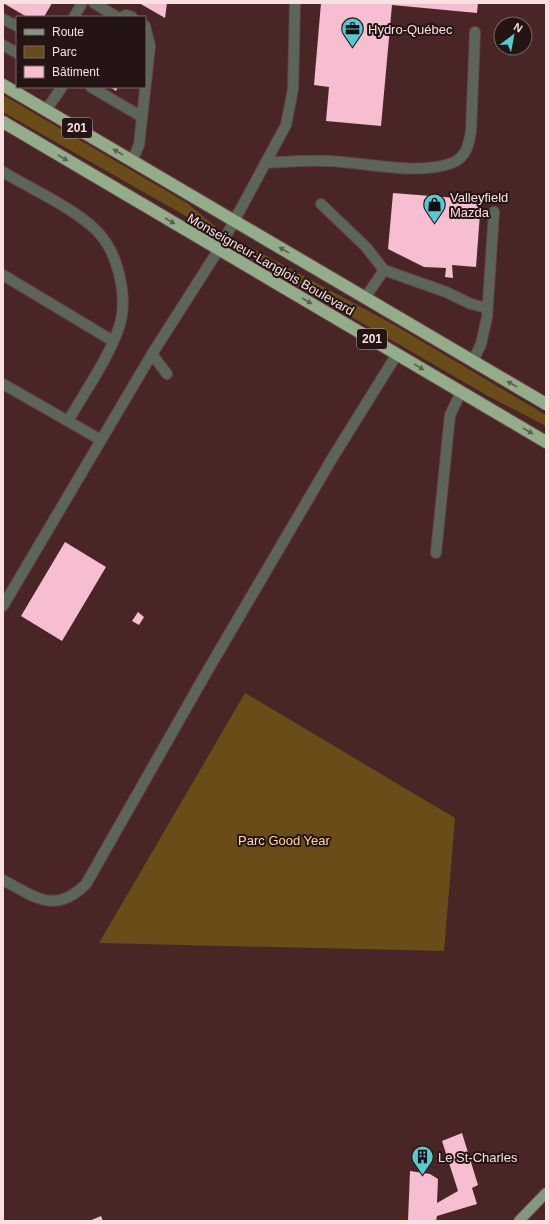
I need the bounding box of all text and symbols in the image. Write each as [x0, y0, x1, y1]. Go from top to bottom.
legend [16, 16, 146, 88]
office icon: Hydro-Québec [340, 16, 366, 49]
north arrow [493, 16, 533, 56]
text: N [512, 20, 525, 35]
place label: Hydro-Québec [368, 22, 453, 37]
text: Route [52, 25, 84, 39]
text: Parc [52, 45, 77, 59]
text: Bâtiment [52, 65, 100, 79]
road number: 201 [62, 118, 92, 138]
one-way arrow [112, 149, 124, 156]
one-way arrow [57, 154, 69, 161]
place label: Valleyfield Mazda [450, 190, 508, 220]
shop icon: Valleyfield Mazda [421, 191, 447, 224]
street label: Monseigneur-Langlois Boulevard [185, 210, 357, 318]
one-way arrow [164, 217, 176, 224]
one-way arrow [278, 247, 290, 254]
one-way arrow [302, 297, 312, 305]
road number: 201 [357, 329, 387, 349]
one-way arrow [414, 363, 424, 371]
one-way arrow [506, 381, 518, 388]
one-way arrow [522, 428, 534, 435]
park label: Parc Good Year [238, 833, 331, 848]
building icon: Le St-Charles [409, 1144, 435, 1177]
place label: Le St-Charles [438, 1150, 518, 1165]

